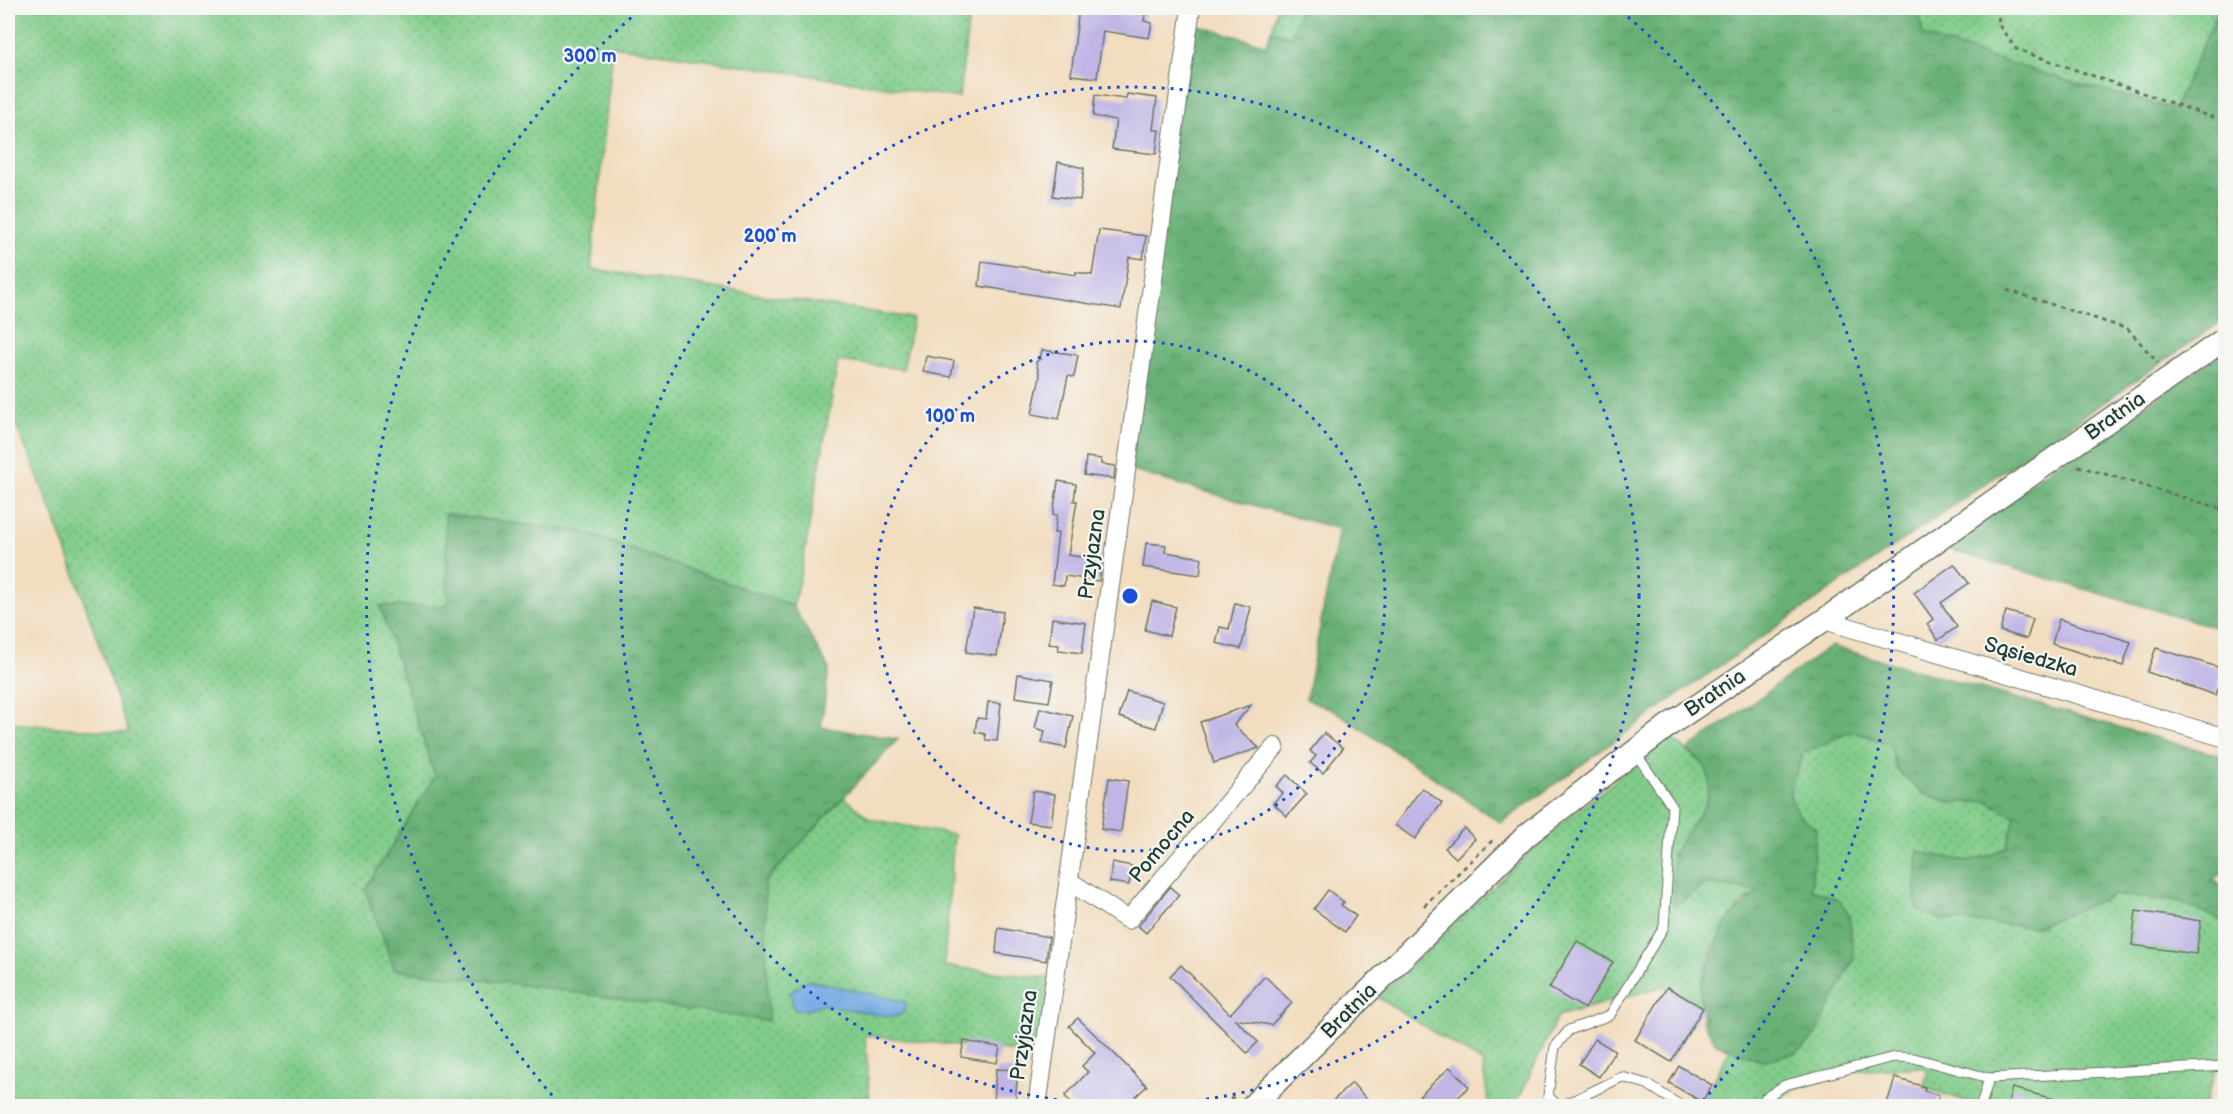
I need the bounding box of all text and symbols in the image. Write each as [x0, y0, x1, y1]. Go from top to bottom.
text: 300 m [563, 46, 617, 67]
text: 200 m [743, 226, 797, 247]
street label: Bratnia [2080, 386, 2150, 446]
text: 100 m [925, 406, 975, 427]
street label: Przyjazna [1073, 507, 1111, 601]
centre of rings [1120, 586, 1140, 606]
street label: Sąsiedzka [1981, 632, 2081, 682]
street label: Bratnia [1680, 663, 1750, 723]
street label: Pomocna [1124, 804, 1200, 888]
street label: Bratnia [1316, 978, 1382, 1044]
street label: Przyjazna [1005, 988, 1043, 1082]

